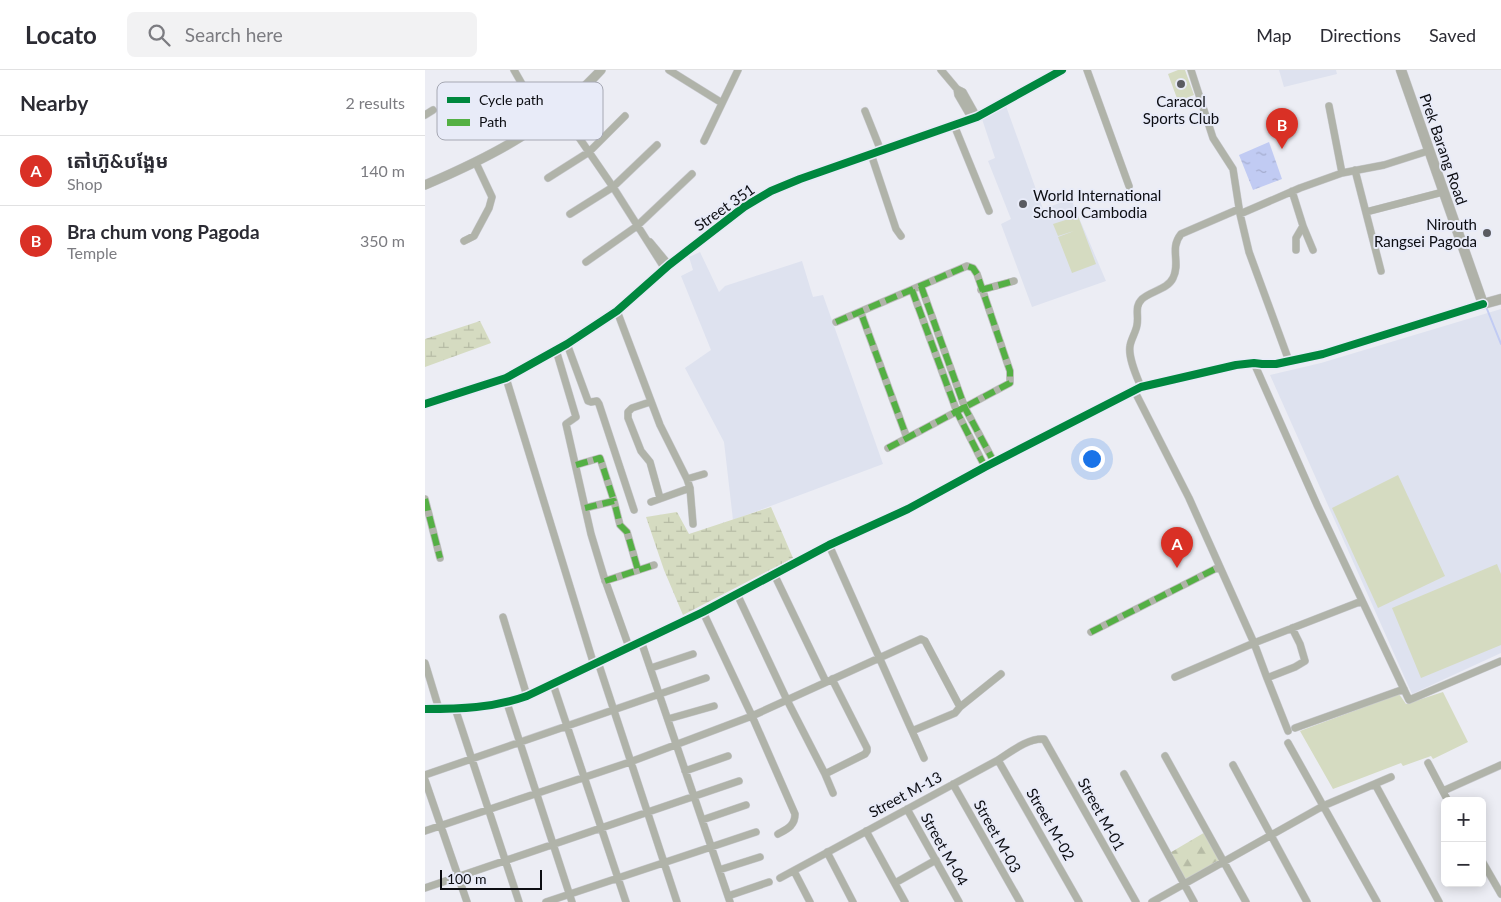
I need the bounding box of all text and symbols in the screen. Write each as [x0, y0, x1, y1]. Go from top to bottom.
search box [127, 12, 477, 57]
text: Locato [25, 20, 97, 49]
icon: search [145, 21, 173, 49]
text: Search here [185, 23, 283, 46]
text: Map [1256, 24, 1292, 46]
text: Directions [1320, 24, 1401, 46]
text: Saved [1429, 24, 1476, 46]
marker: Caracol Sports Club [1175, 78, 1187, 90]
legend [437, 82, 603, 140]
text: Nearby [20, 90, 88, 115]
text: Cycle path [479, 91, 544, 108]
street label: Prek Barang Road [1417, 91, 1471, 207]
place label: Caracol Sports Club [1143, 92, 1219, 127]
text: 2 results [345, 93, 405, 112]
pin: B [1266, 108, 1298, 149]
text: Path [479, 113, 507, 130]
text: តៅហ៊ូ&បង្អែម [67, 149, 169, 172]
text: A [30, 161, 42, 180]
text: 140 m [360, 161, 405, 180]
text: Shop [67, 174, 103, 193]
street label: Street 351 [690, 180, 758, 234]
place label: World International School Cambodia [1033, 186, 1161, 221]
marker: World International School Cambodia [1017, 198, 1029, 210]
place label: Nirouth Rangsei Pagoda [1374, 215, 1477, 250]
text: Bra chum vong Pagoda [67, 220, 260, 243]
marker: Nirouth Rangsei Pagoda [1481, 227, 1493, 239]
text: B [31, 231, 41, 250]
text: 350 m [360, 231, 405, 250]
text: Temple [67, 243, 117, 262]
your location [1079, 446, 1105, 472]
pin: A [1161, 527, 1193, 568]
street label: Street M-13 [865, 767, 945, 821]
street label: Street M-01 [1075, 775, 1129, 853]
street label: Street M-02 [1023, 785, 1079, 863]
street label: Street M-03 [971, 797, 1025, 875]
map controls [1441, 797, 1486, 887]
button: + [1441, 797, 1486, 842]
street label: Street M-04 [918, 810, 972, 889]
button: − [1441, 842, 1486, 887]
scale bar [440, 867, 543, 890]
text: 100 m [447, 870, 486, 887]

